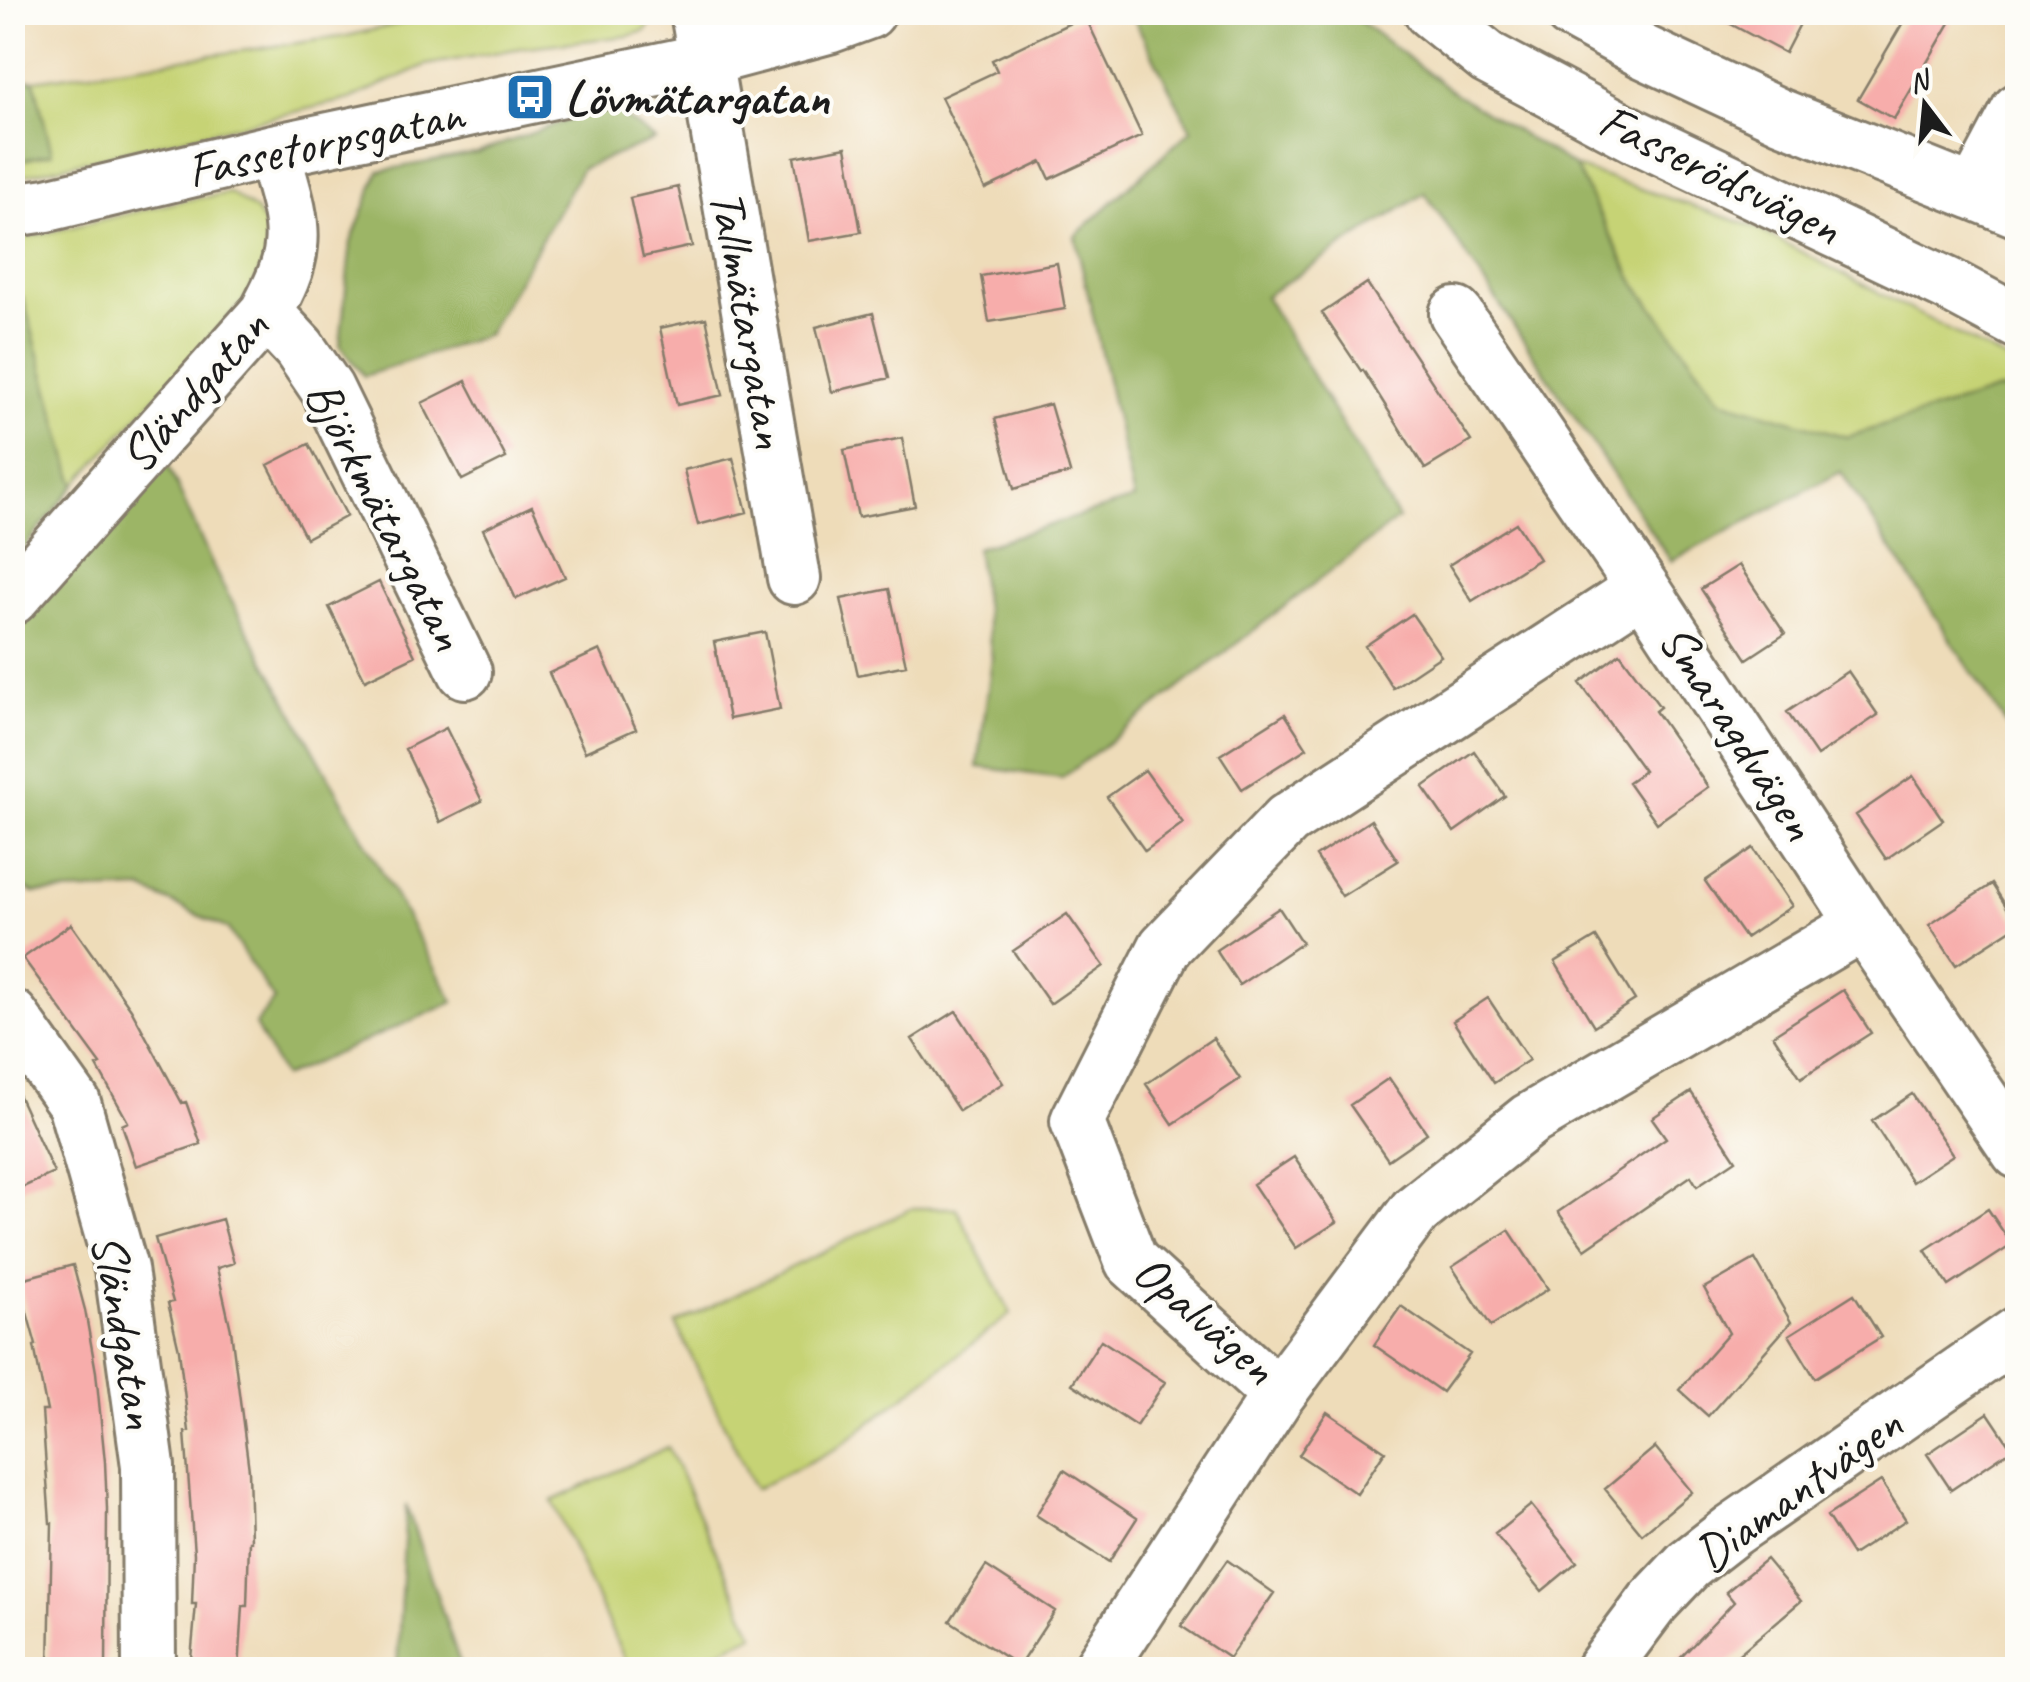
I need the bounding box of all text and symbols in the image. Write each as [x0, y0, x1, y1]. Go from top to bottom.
north arrow [1875, 55, 1975, 155]
text: N [1905, 61, 1936, 101]
place label: Lövmätargatan [565, 66, 830, 129]
bus stop icon: Lövmätargatan [504, 71, 556, 123]
street label: Fassetorpsgatan [181, 82, 471, 202]
street label: Fasserödsvägen [1589, 89, 1851, 260]
street label: Tallmätargatan [695, 185, 803, 453]
street label: Sländgatan [106, 296, 283, 486]
street label: Björkmätargatan [291, 370, 481, 661]
street label: Smaragdvägen [1645, 612, 1831, 852]
street label: Sländgatan [77, 1229, 173, 1434]
street label: Opalvägen [1120, 1240, 1290, 1399]
street label: Diamantvägen [1682, 1392, 1915, 1585]

